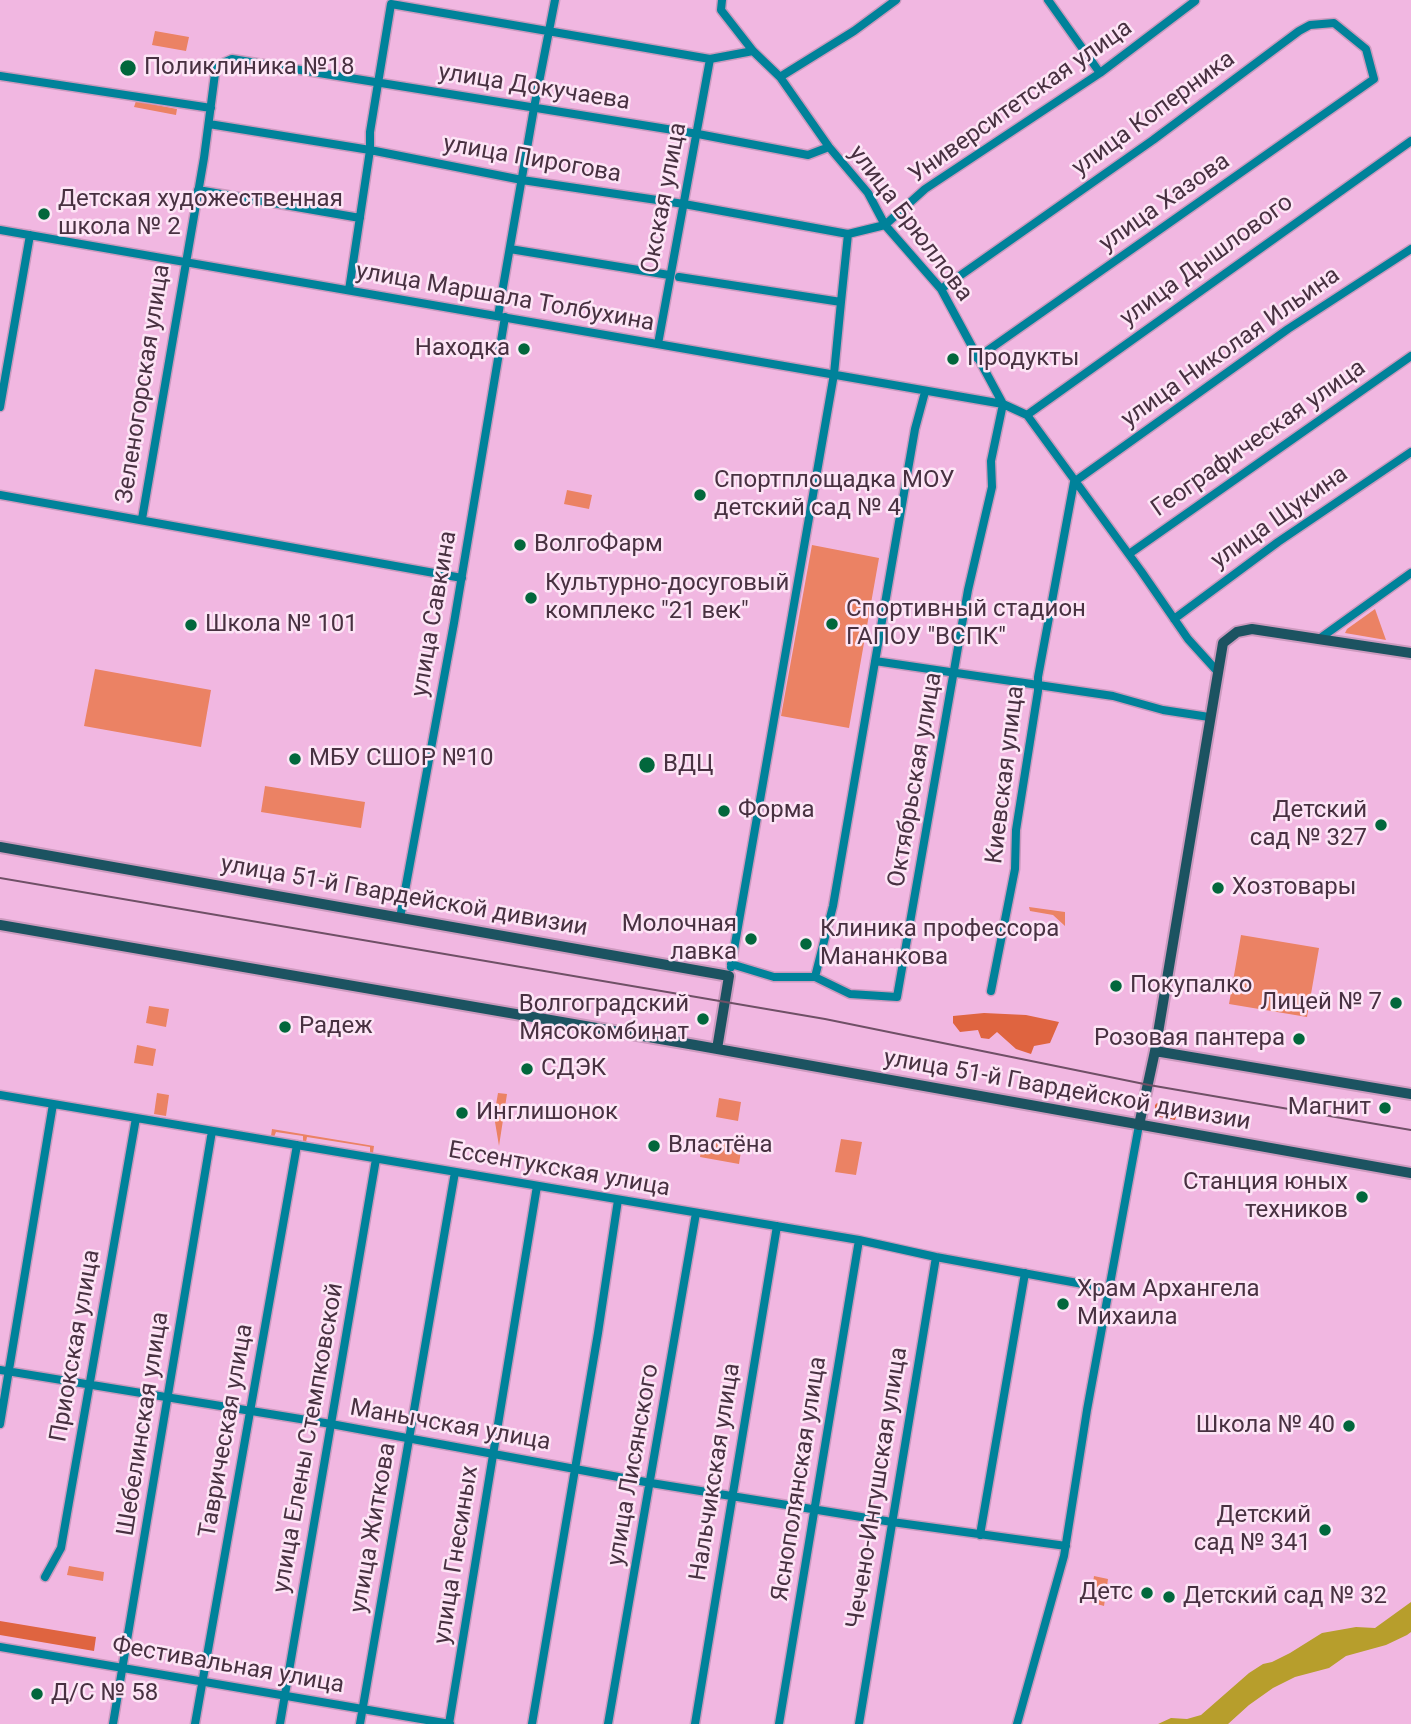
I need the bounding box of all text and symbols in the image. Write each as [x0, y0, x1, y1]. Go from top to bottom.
street label: Университетская улица [904, 14, 1138, 190]
street label: улица Коперника [1067, 45, 1241, 183]
place label: Поликлиника №18 [144, 54, 354, 82]
marker: Поликлиника №18 [118, 58, 138, 78]
street label: улица Докучаева [436, 59, 632, 117]
street label: Окская улица [636, 120, 694, 276]
street label: улица Пирогова [441, 130, 623, 190]
street label: улица Брюллова [842, 140, 978, 308]
street label: улица Хазова [1094, 147, 1236, 259]
place label: Детская художественная школа № 2 [58, 186, 343, 242]
street label: улица Дышлового [1115, 189, 1299, 333]
marker: Детская художественная школа № 2 [36, 206, 52, 222]
street label: улица Маршала Толбухина [354, 258, 656, 338]
street label: Зеленогорская улица [111, 262, 177, 506]
street label: улица Николая Ильина [1116, 262, 1346, 434]
place label: Находка [415, 335, 510, 363]
marker: Находка [516, 341, 532, 357]
place label: Продукты [967, 345, 1079, 373]
marker: Продукты [945, 351, 961, 367]
street label: Географическая улица [1146, 354, 1372, 524]
street label: улица Щукина [1206, 460, 1354, 576]
place label: Спортплощадка МОУ детский сад № 4 [714, 467, 955, 523]
marker: Спортплощадка МОУ детский сад № 4 [692, 487, 708, 503]
street label: улица Савкина [406, 529, 464, 699]
place label: ВолгоФарм [534, 531, 663, 559]
marker: ВолгоФарм [512, 537, 528, 553]
place label: Культурно-досуговый комплекс "21 век" [545, 570, 789, 626]
marker: Культурно-досуговый комплекс "21 век" [523, 590, 539, 606]
place label: Спортивный стадион ГАПОУ "ВСПК" [846, 596, 1086, 652]
place label: Школа № 101 [205, 611, 358, 639]
marker: Спортивный стадион ГАПОУ "ВСПК" [824, 616, 840, 632]
marker: Школа № 101 [183, 617, 199, 633]
street label: Октябрьская улица [883, 670, 949, 890]
street label: Киевская улица [981, 684, 1031, 866]
place label: МБУ СШОР №10 [309, 745, 493, 773]
marker: МБУ СШОР №10 [287, 751, 303, 767]
place label: ВДЦ [663, 751, 714, 779]
marker: ВДЦ [637, 755, 657, 775]
place label: Форма [738, 797, 815, 825]
place label: Детский сад № 327 [1250, 797, 1367, 853]
marker: Форма [716, 803, 732, 819]
marker: Детский сад № 327 [1373, 817, 1389, 833]
street label: улица 51-й Гвардейской дивизии [218, 851, 590, 943]
place label: Хозтовары [1232, 874, 1356, 902]
marker: Хозтовары [1210, 880, 1226, 896]
place label: Молочная лавка [622, 911, 737, 967]
place label: Клиника профессора Мананкова [820, 916, 1059, 972]
marker: Молочная лавка [743, 931, 759, 947]
marker: Клиника профессора Мананкова [798, 936, 814, 952]
place label: Покупалко [1130, 972, 1252, 1000]
marker: Покупалко [1108, 978, 1124, 994]
place label: Лицей № 7 [1260, 989, 1382, 1017]
place label: Волгоградский Мясокомбинат [519, 991, 689, 1047]
marker: Лицей № 7 [1388, 995, 1404, 1011]
marker: Волгоградский Мясокомбинат [695, 1011, 711, 1027]
place label: Радеж [299, 1013, 373, 1041]
marker: Радеж [277, 1019, 293, 1035]
place label: Розовая пантера [1094, 1025, 1285, 1053]
marker: Розовая пантера [1291, 1031, 1307, 1047]
street label: улица 51-й Гвардейской дивизии [881, 1045, 1253, 1137]
place label: СДЭК [541, 1055, 606, 1083]
marker: СДЭК [519, 1061, 535, 1077]
place label: Магнит [1288, 1094, 1371, 1122]
place label: Инглишонок [476, 1099, 618, 1127]
marker: Магнит [1377, 1100, 1393, 1116]
marker: Инглишонок [454, 1105, 470, 1121]
place label: Властёна [668, 1132, 773, 1160]
street label: Ессентукская улица [446, 1136, 672, 1204]
marker: Властёна [646, 1138, 662, 1154]
place label: Станция юных техников [1183, 1169, 1348, 1225]
marker: Станция юных техников [1354, 1189, 1370, 1205]
street label: Приокская улица [45, 1248, 107, 1444]
place label: Храм Архангела Михаила [1077, 1276, 1260, 1332]
street label: улица Елены Стемпковской [268, 1281, 350, 1595]
marker: Храм Архангела Михаила [1055, 1296, 1071, 1312]
street label: Шебелинская улица [112, 1310, 176, 1538]
street label: Таврическая улица [194, 1322, 260, 1540]
street label: Чечено-Ингушская улица [842, 1345, 914, 1631]
street label: Яснополянская улица [766, 1355, 834, 1603]
street label: Нальчикская улица [685, 1361, 747, 1583]
street label: улица Лисянского [602, 1362, 666, 1568]
street label: Манычская улица [347, 1394, 553, 1458]
place label: Школа № 40 [1196, 1412, 1335, 1440]
marker: Школа № 40 [1341, 1418, 1357, 1434]
street label: улица Житкова [345, 1441, 403, 1615]
street label: улица Гнесиных [429, 1464, 485, 1646]
place label: Детский сад № 341 [1194, 1502, 1311, 1558]
marker: Детский сад № 341 [1317, 1522, 1333, 1538]
place label: Детс [1079, 1579, 1133, 1607]
place label: Детский сад № 32 [1183, 1583, 1387, 1611]
marker: Детс [1139, 1585, 1155, 1601]
marker: Детский сад № 32 [1161, 1589, 1177, 1605]
street label: Фестивальная улица [110, 1631, 346, 1701]
place label: Д/С № 58 [51, 1680, 158, 1708]
marker: Д/С № 58 [29, 1686, 45, 1702]

